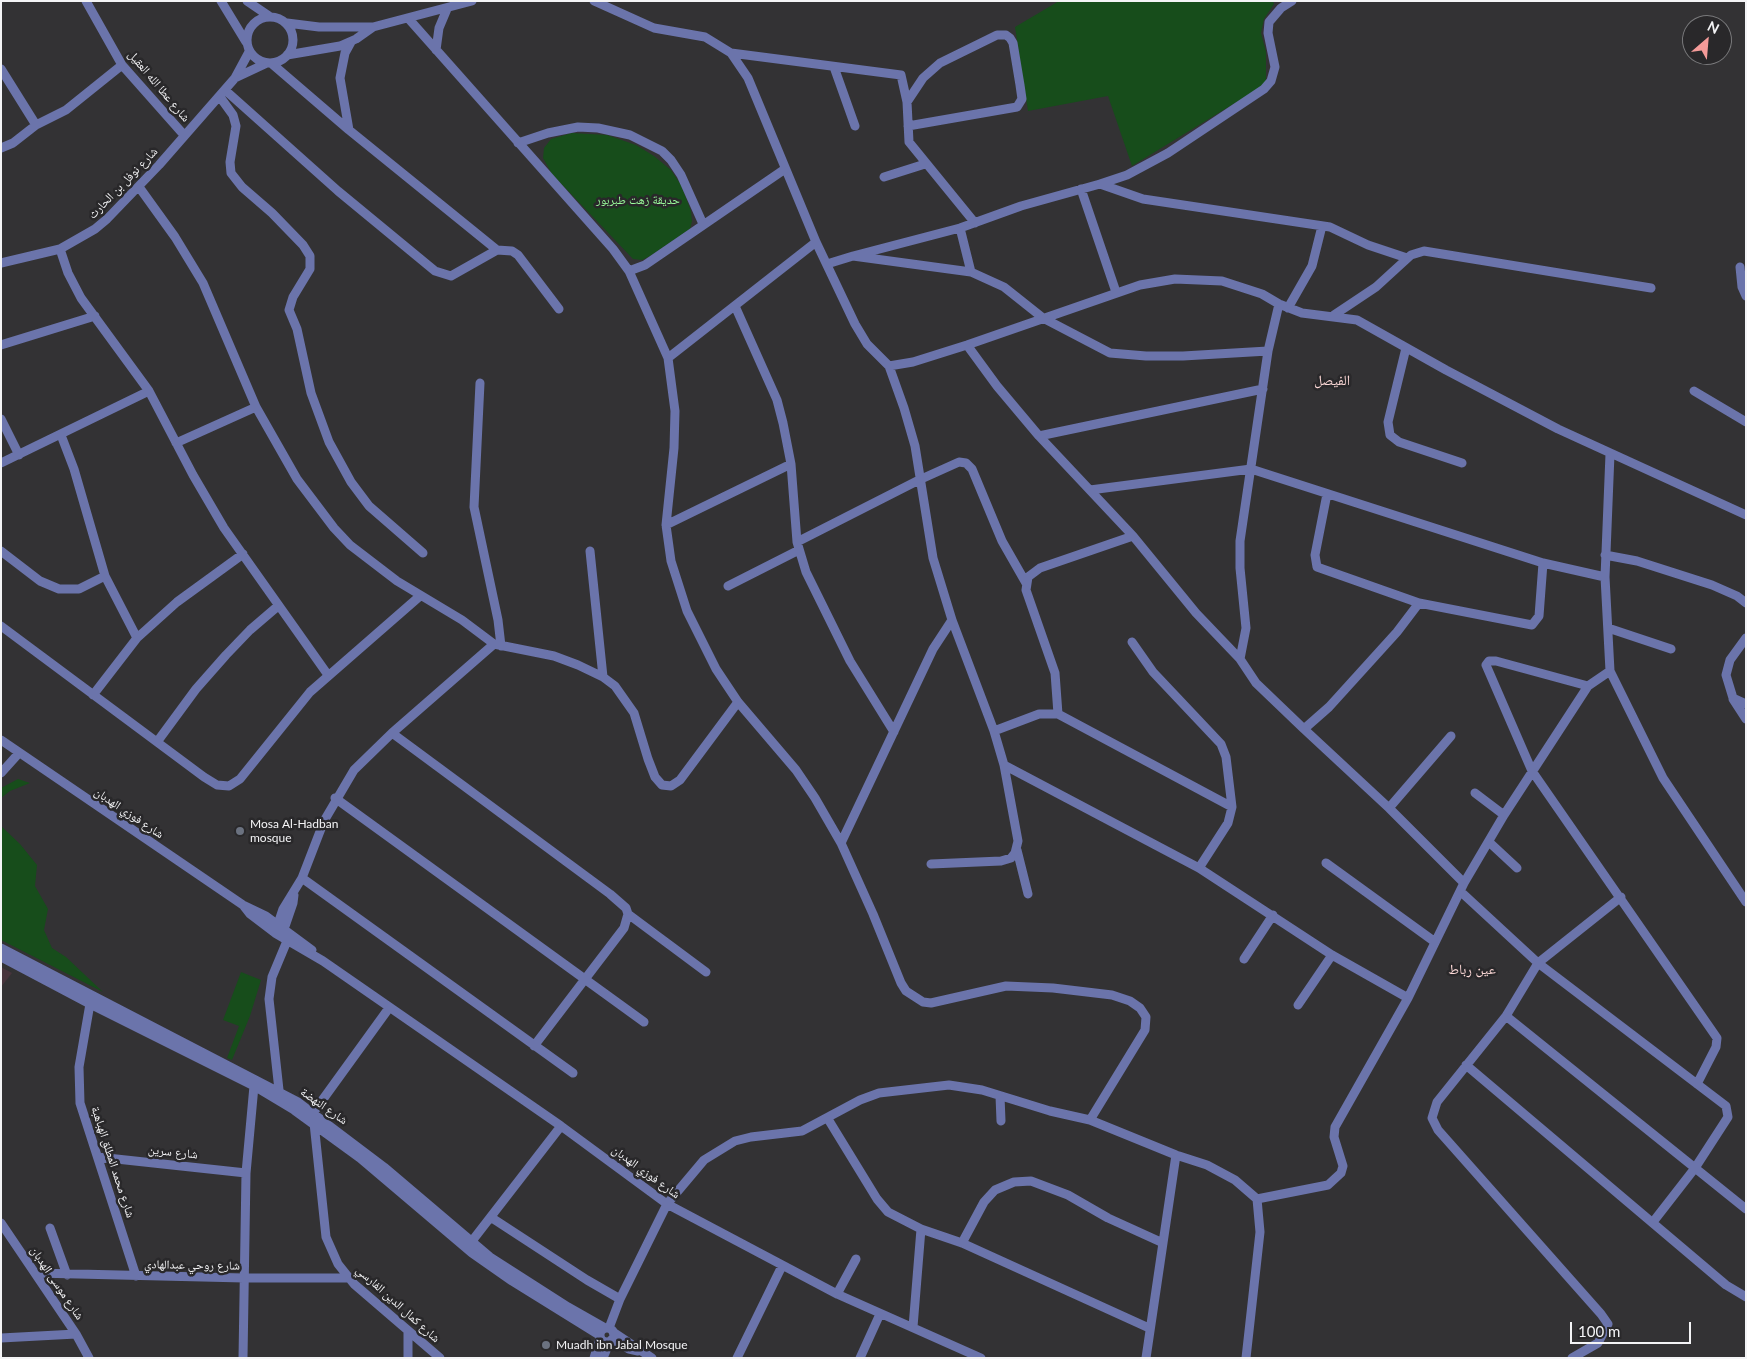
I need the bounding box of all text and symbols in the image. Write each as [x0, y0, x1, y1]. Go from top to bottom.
north arrow [1682, 15, 1732, 65]
text: N [1705, 17, 1722, 37]
street label: شارع عطا الله العقيل [125, 47, 193, 125]
street label: شارع نوفل بن الحارث [85, 144, 161, 222]
park label: حديقة زهت طبربور [596, 193, 680, 207]
district label: الفيصل [1314, 372, 1350, 388]
street label: شارع فوزي الهدبان [92, 784, 166, 842]
place label: Mosa Al-Hadban mosque [250, 817, 338, 845]
marker: Mosa Al-Hadban mosque [234, 825, 246, 837]
district label: عين رباط [1448, 961, 1496, 977]
street label: شارع النهضة [298, 1085, 350, 1127]
street label: شارع محمد المطلق الهباهبة [88, 1105, 138, 1219]
street label: شارع سرين [148, 1142, 198, 1162]
street label: شارع فوزي الهدبان [609, 1142, 683, 1202]
street label: شارع موسى الهدبان [27, 1244, 87, 1322]
street label: شارع روحي عبدالهادي [144, 1257, 240, 1273]
street label: شارع كمال الدين الفارسي [353, 1262, 443, 1346]
scale bar [1572, 1312, 1693, 1344]
text: 100 m [1578, 1322, 1620, 1340]
place label: Muadh ibn Jabal Mosque [556, 1338, 688, 1352]
marker: Muadh ibn Jabal Mosque [540, 1339, 552, 1351]

